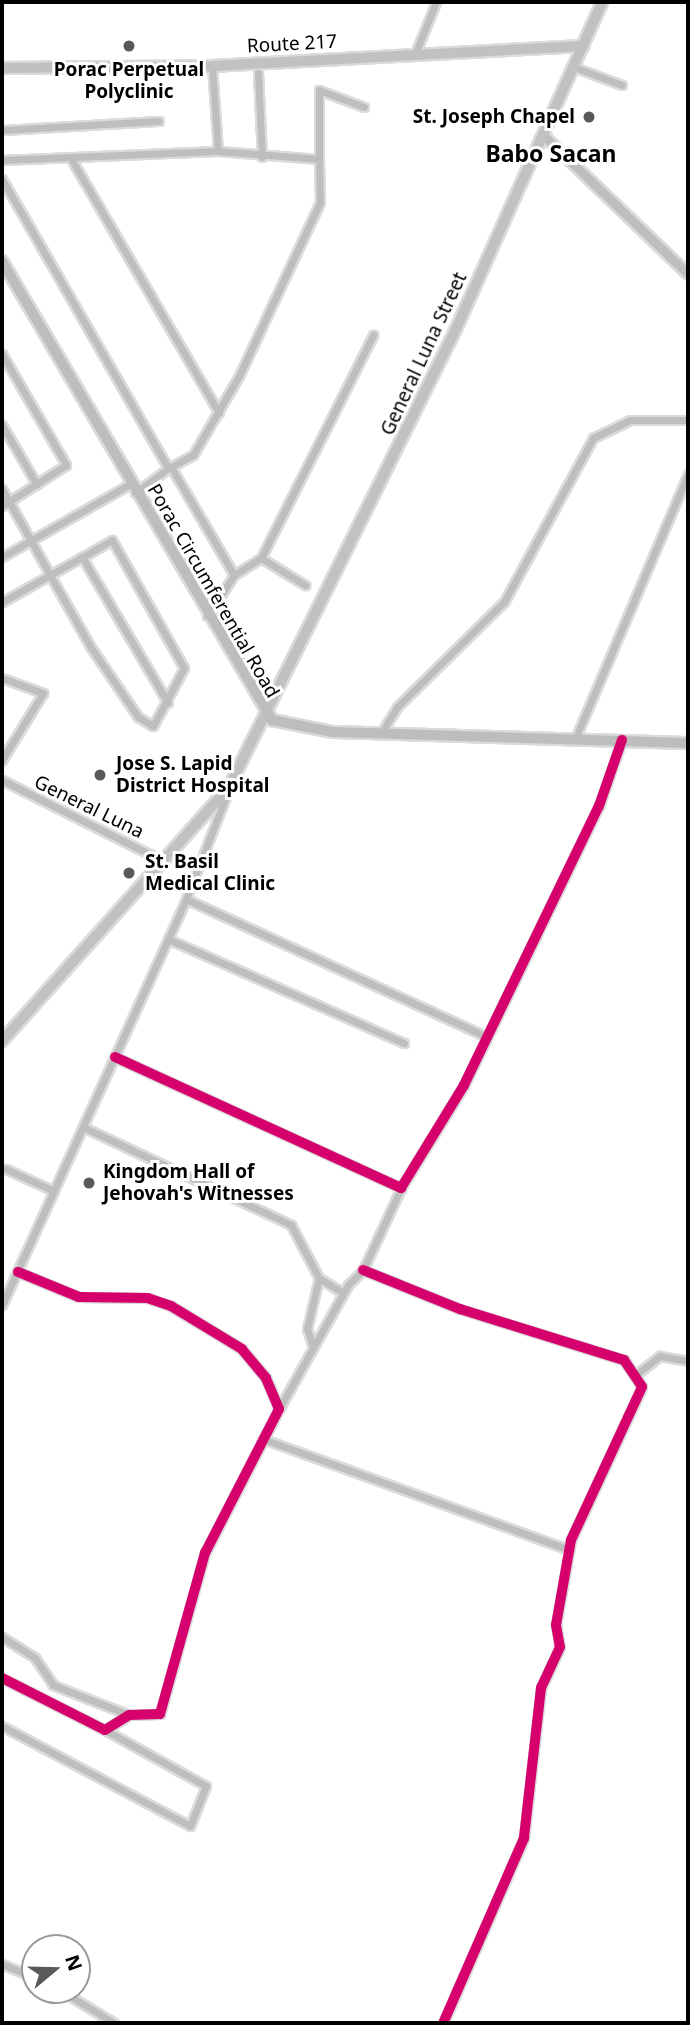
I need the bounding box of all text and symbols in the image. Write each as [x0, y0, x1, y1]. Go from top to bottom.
street label: Route 217 [246, 30, 338, 58]
marker: Porac Perpetual Polyclinic [119, 36, 139, 56]
place label: Porac Perpetual Polyclinic [54, 59, 204, 103]
place label: St. Joseph Chapel [413, 106, 575, 128]
marker: St. Joseph Chapel [581, 109, 597, 125]
district label: Babo Sacan [485, 139, 617, 167]
street label: General Luna Street [376, 269, 472, 439]
street label: Porac Circumferential Road [142, 480, 284, 702]
place label: Jose S. Lapid District Hospital [116, 753, 269, 797]
marker: Jose S. Lapid District Hospital [90, 765, 110, 785]
street label: General Luna [30, 771, 148, 843]
place label: St. Basil Medical Clinic [145, 851, 275, 895]
marker: St. Basil Medical Clinic [119, 863, 139, 883]
place label: Kingdom Hall of Jehovah's Witnesses [103, 1161, 294, 1205]
marker: Kingdom Hall of Jehovah's Witnesses [81, 1175, 97, 1191]
north arrow [21, 1934, 91, 2004]
text: N [59, 1951, 89, 1974]

